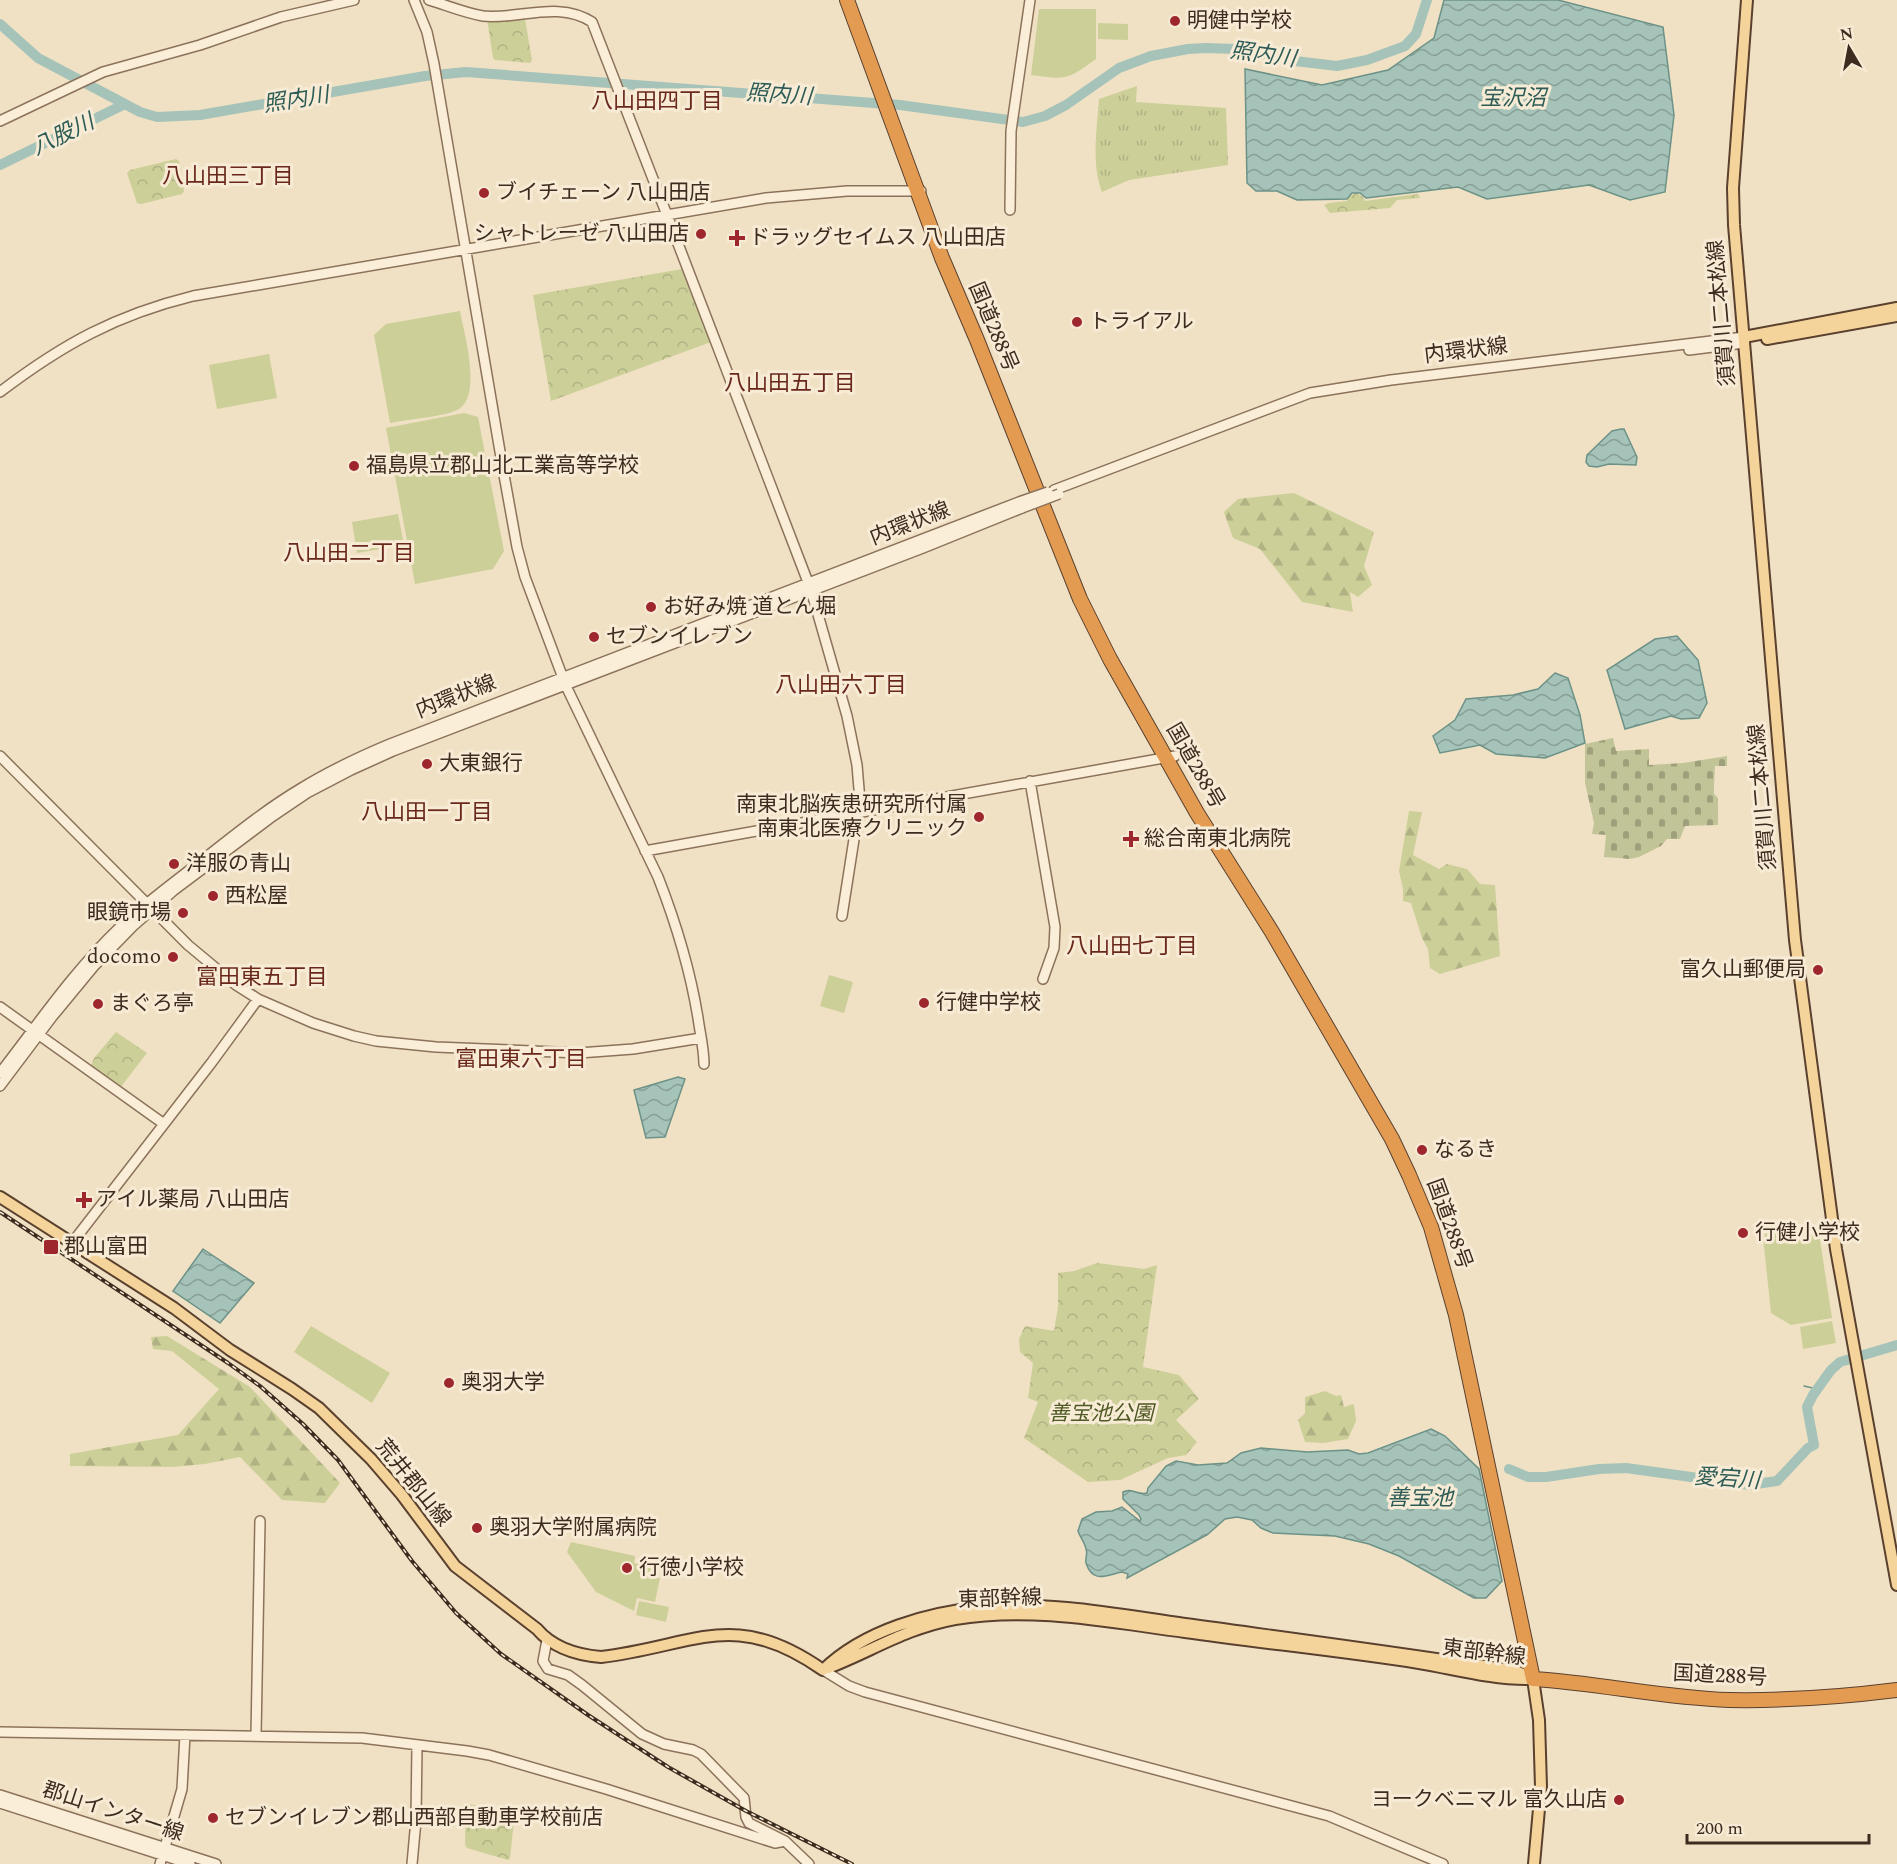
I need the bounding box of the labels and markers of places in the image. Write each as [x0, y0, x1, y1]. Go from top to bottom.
place label: 明健中学校 [1187, 5, 1292, 37]
marker: 明健中学校 [1168, 14, 1182, 28]
place label: ブイチェーン 八山田店 [496, 177, 710, 209]
marker: ブイチェーン 八山田店 [477, 186, 491, 200]
place label: シャトレーゼ 八山田店 [474, 218, 689, 250]
place label: ドラッグセイムス 八山田店 [749, 222, 1006, 254]
marker: シャトレーゼ 八山田店 [694, 227, 708, 241]
marker: ドラッグセイムス 八山田店 [730, 231, 744, 245]
place label: トライアル [1089, 306, 1194, 338]
marker: トライアル [1070, 315, 1084, 329]
place label: 福島県立郡山北工業高等学校 [366, 450, 639, 482]
marker: 福島県立郡山北工業高等学校 [347, 459, 361, 473]
place label: お好み焼 道とん堀 [663, 591, 836, 623]
marker: お好み焼 道とん堀 [644, 600, 658, 614]
place label: セブンイレブン [606, 621, 753, 653]
marker: セブンイレブン [587, 630, 601, 644]
place label: 大東銀行 [439, 748, 523, 780]
marker: 大東銀行 [420, 757, 434, 771]
place label: 南東北脳疾患研究所付属 南東北医療クリニック [736, 789, 967, 845]
marker: 南東北脳疾患研究所付属 南東北医療クリニック [972, 810, 986, 824]
place label: 総合南東北病院 [1144, 823, 1291, 855]
marker: 総合南東北病院 [1122, 830, 1140, 848]
place label: 洋服の青山 [186, 848, 291, 880]
marker: 洋服の青山 [167, 857, 181, 871]
place label: 西松屋 [225, 880, 288, 912]
marker: 西松屋 [206, 889, 220, 903]
place label: 眼鏡市場 [87, 897, 171, 929]
marker: 眼鏡市場 [176, 906, 190, 920]
place label: docomo [87, 941, 161, 973]
marker: docomo [166, 950, 180, 964]
place label: 富久山郵便局 [1680, 954, 1806, 986]
marker: 富久山郵便局 [1811, 963, 1825, 977]
place label: 行健中学校 [936, 987, 1041, 1019]
place label: まぐろ亭 [110, 988, 194, 1020]
marker: 行健中学校 [917, 996, 931, 1010]
marker: まぐろ亭 [91, 997, 105, 1011]
place label: なるき [1434, 1134, 1497, 1166]
marker: なるき [1415, 1143, 1429, 1157]
place label: アイル薬局 八山田店 [96, 1184, 289, 1216]
marker: アイル薬局 八山田店 [77, 1193, 91, 1207]
place label: 行健小学校 [1755, 1217, 1860, 1249]
marker: 行健小学校 [1736, 1226, 1750, 1240]
place label: 郡山富田 [64, 1231, 148, 1263]
marker: 郡山富田 [42, 1238, 60, 1256]
place label: 奥羽大学 [461, 1367, 545, 1399]
marker: 奥羽大学 [442, 1376, 456, 1390]
place label: 奥羽大学附属病院 [489, 1512, 657, 1544]
marker: 奥羽大学附属病院 [470, 1521, 484, 1535]
place label: 行徳小学校 [639, 1552, 744, 1584]
marker: 行徳小学校 [620, 1561, 634, 1575]
place label: ヨークベニマル 富久山店 [1371, 1784, 1607, 1816]
marker: ヨークベニマル 富久山店 [1612, 1793, 1626, 1807]
place label: セブンイレブン郡山西部自動車学校前店 [225, 1802, 603, 1834]
marker: セブンイレブン郡山西部自動車学校前店 [206, 1811, 220, 1825]

